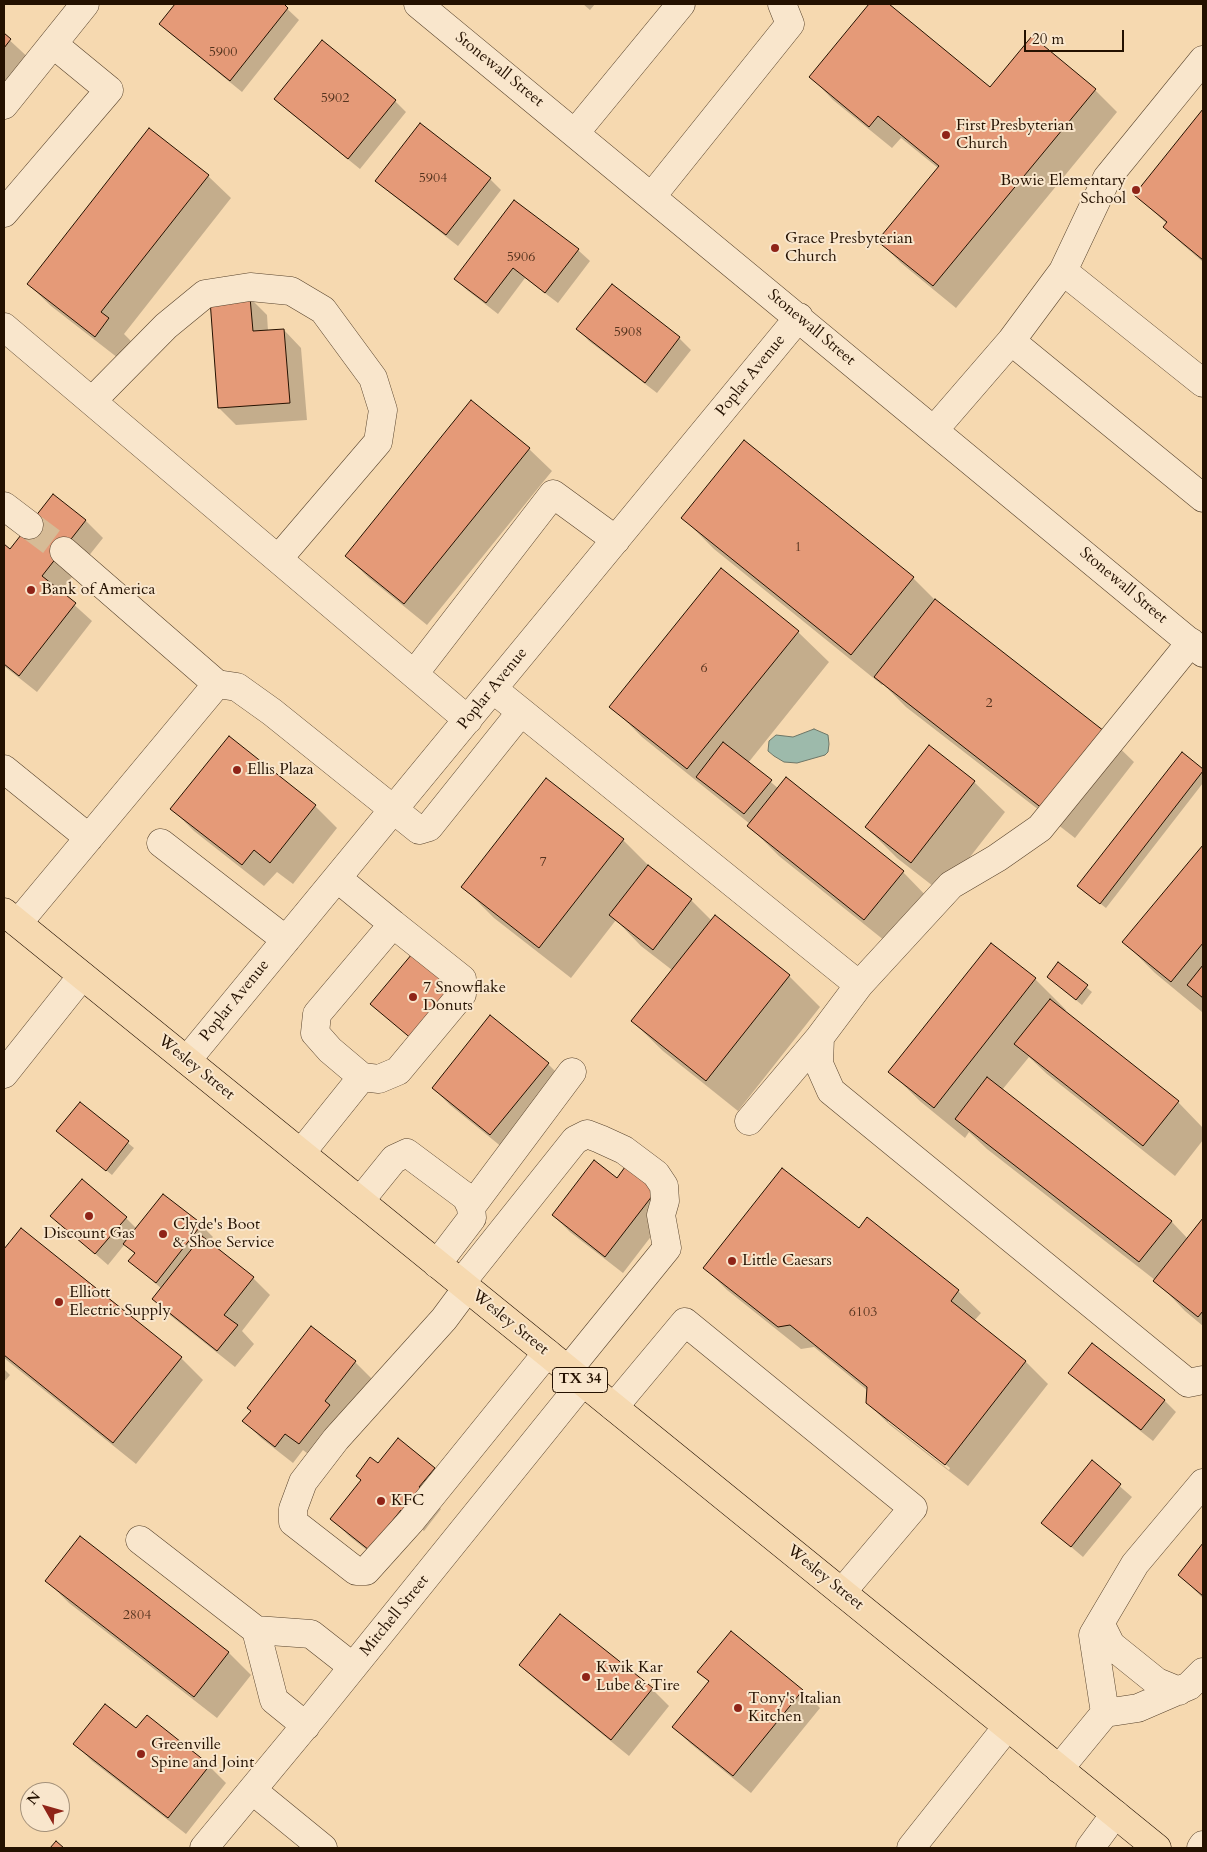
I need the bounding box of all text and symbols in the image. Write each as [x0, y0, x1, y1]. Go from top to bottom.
scale bar [1027, 20, 1127, 52]
street label: Stonewall Street [451, 28, 547, 112]
text: 20 m [1032, 29, 1064, 49]
house number: 5900 [209, 45, 237, 61]
house number: 5902 [321, 91, 349, 107]
place label: First Presbyterian Church [956, 116, 1074, 154]
marker: First Presbyterian Church [940, 129, 952, 141]
house number: 5904 [419, 171, 447, 187]
place label: Bowie Elementary School [1000, 171, 1126, 209]
marker: Bowie Elementary School [1130, 184, 1142, 196]
place label: Grace Presbyterian Church [785, 229, 913, 267]
marker: Grace Presbyterian Church [769, 242, 781, 254]
house number: 5906 [507, 250, 535, 266]
street label: Stonewall Street [763, 286, 859, 370]
house number: 5908 [614, 325, 642, 341]
street label: Poplar Avenue [712, 331, 790, 421]
house number: 1 [794, 540, 802, 556]
street label: Stonewall Street [1075, 544, 1171, 628]
place label: Bank of America [41, 580, 155, 600]
marker: Bank of America [25, 584, 37, 596]
street label: Poplar Avenue [454, 644, 532, 734]
house number: 6 [700, 661, 708, 677]
house number: 2 [985, 696, 993, 712]
place label: Ellis Plaza [247, 760, 314, 780]
marker: Ellis Plaza [231, 764, 243, 776]
house number: 7 [539, 855, 547, 871]
street label: Poplar Avenue [196, 956, 274, 1046]
place label: 7 Snowflake Donuts [423, 978, 506, 1016]
marker: 7 Snowflake Donuts [407, 991, 419, 1003]
street label: Wesley Street [154, 1031, 238, 1105]
marker: Discount Gas [83, 1210, 95, 1222]
place label: Clyde's Boot & Shoe Service [173, 1215, 274, 1253]
place label: Discount Gas [44, 1224, 134, 1244]
marker: Clyde's Boot & Shoe Service [157, 1228, 169, 1240]
place label: Little Caesars [742, 1251, 832, 1271]
marker: Little Caesars [726, 1255, 738, 1267]
place label: Elliott Electric Supply [69, 1283, 171, 1321]
street label: Wesley Street [468, 1286, 552, 1360]
marker: Elliott Electric Supply [53, 1296, 65, 1308]
house number: 6103 [849, 1305, 877, 1321]
road number: TX 34 [552, 1368, 608, 1392]
place label: KFC [391, 1491, 424, 1511]
marker: KFC [375, 1495, 387, 1507]
street label: Wesley Street [783, 1541, 867, 1615]
street label: Mitchell Street [356, 1572, 434, 1660]
house number: 2804 [123, 1608, 151, 1624]
place label: Kwik Kar Lube & Tire [596, 1658, 680, 1696]
marker: Kwik Kar Lube & Tire [580, 1671, 592, 1683]
place label: Tony's Italian Kitchen [748, 1689, 841, 1727]
marker: Tony's Italian Kitchen [732, 1702, 744, 1714]
place label: Greenville Spine and Joint [151, 1735, 254, 1773]
marker: Greenville Spine and Joint [135, 1748, 147, 1760]
north arrow [20, 1782, 70, 1832]
text: N [22, 1787, 45, 1809]

